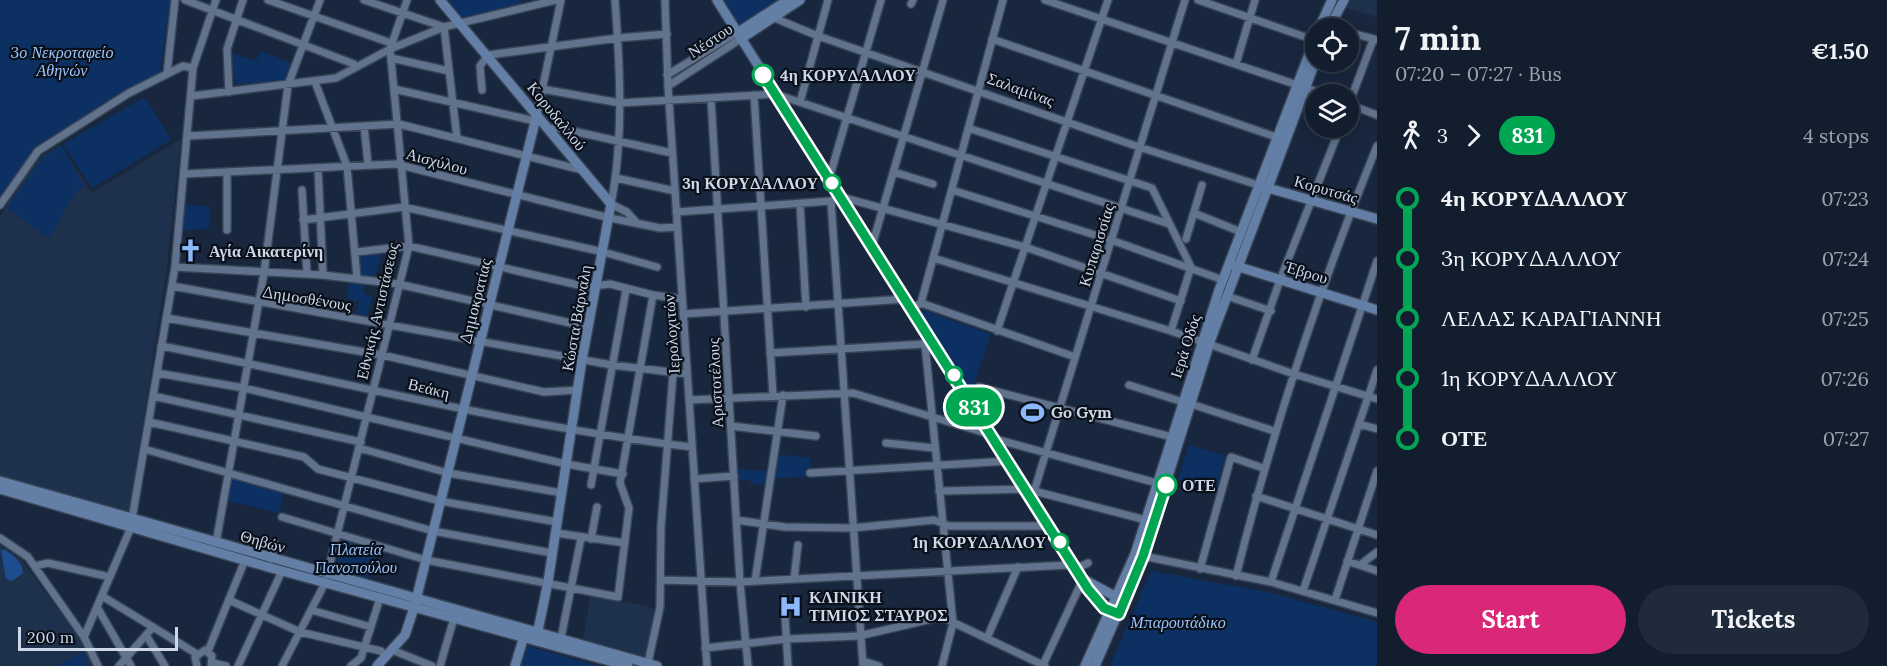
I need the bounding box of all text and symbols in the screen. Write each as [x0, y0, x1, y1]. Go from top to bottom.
text: 7 min [1395, 17, 1481, 59]
street label: Νέστου [684, 18, 736, 62]
map controls [1305, 18, 1359, 138]
button: locate [1305, 18, 1359, 72]
text: €1.50 [1811, 37, 1869, 65]
park label: 3ο Νεκροταφείο Αθηνών [11, 42, 114, 80]
text: 07:20 – 07:27 · Bus [1395, 61, 1562, 86]
marker: 4η ΚΟΡΥΔΑΛΛΟΥ [752, 64, 774, 86]
place label: 4η ΚΟΡΥΔΑΛΛΟΥ [780, 65, 916, 85]
street label: Σαλαμίνας [985, 68, 1058, 111]
street label: Κορυδαλλού [523, 78, 591, 155]
button: layers [1305, 84, 1359, 138]
icon: walk [1395, 119, 1428, 152]
icon: forward [1457, 119, 1490, 152]
text: 831 [1511, 122, 1543, 149]
text: 3 [1437, 123, 1448, 148]
text: 4 stops [1803, 123, 1869, 148]
street label: Αισχύλου [404, 143, 470, 179]
street label: Κορυτσάς [1292, 170, 1361, 208]
place label: 3η ΚΟΡΥΔΑΛΛΟΥ [682, 173, 818, 193]
marker: 3η ΚΟΡΥΔΑΛΛΟΥ [823, 174, 841, 192]
text: 4η ΚΟΡΥΔΑΛΛΟΥ [1441, 184, 1628, 212]
text: 07:23 [1821, 186, 1869, 211]
street label: Κυπαρισσίας [1074, 200, 1118, 289]
church icon: Αγία Αικατερίνη [178, 238, 204, 264]
street label: Εθνικής Αντιστάσεως [352, 240, 403, 381]
place label: Αγία Αικατερίνη [209, 241, 323, 261]
text: 3η ΚΟΡΥΔΑΛΛΟΥ [1441, 244, 1622, 272]
text: 07:24 [1822, 246, 1869, 271]
street label: Δημοκρατίας [455, 256, 495, 346]
street label: Έβρου [1282, 256, 1331, 288]
street label: Κώστα Βάρναλη [557, 263, 595, 373]
street label: Δημοσθένους [261, 281, 354, 315]
street label: Ιερολοχιτών [658, 294, 684, 374]
text: ΛΕΛΑΣ ΚΑΡΑΓΙΑΝΝΗ [1441, 304, 1662, 332]
text: 07:25 [1821, 306, 1869, 331]
street label: Ιερά Οδός [1165, 311, 1205, 381]
street label: Αριστοτέλους [703, 337, 727, 428]
text: 1η ΚΟΡΥΔΑΛΛΟΥ [1441, 364, 1618, 392]
unlabelled marker [945, 366, 963, 384]
text: 07:26 [1821, 366, 1869, 391]
street label: Βεάκη [406, 373, 452, 403]
line badge: 831 [940, 388, 1008, 426]
text: 831 [958, 394, 990, 421]
sports icon: Go Gym [1020, 399, 1046, 425]
place label: Go Gym [1051, 402, 1112, 422]
text: ΟΤΕ [1441, 424, 1487, 452]
text: 07:27 [1823, 426, 1869, 451]
marker: ΟΤΕ [1155, 474, 1177, 496]
place label: ΟΤΕ [1182, 475, 1216, 495]
street label: Θηβών [238, 525, 288, 557]
place label: 1η ΚΟΡΥΔΑΛΛΟΥ [912, 532, 1046, 552]
marker: 1η ΚΟΡΥΔΑΛΛΟΥ [1051, 533, 1069, 551]
park label: Πλατεία Πανοπούλου [315, 539, 397, 577]
button: Start [1395, 585, 1626, 654]
button: Tickets [1638, 585, 1869, 654]
place label: ΚΛΙΝΙΚΗ ΤΙΜΙΟΣ ΣΤΑΥΡΟΣ [809, 587, 948, 625]
hospital icon: ΚΛΙΝΙΚΗ ΤΙΜΙΟΣ ΣΤΑΥΡΟΣ [778, 593, 804, 619]
park label: Μπαρουτάδικο [1129, 612, 1226, 632]
scale bar [18, 624, 178, 652]
text: 200 m [27, 627, 74, 647]

